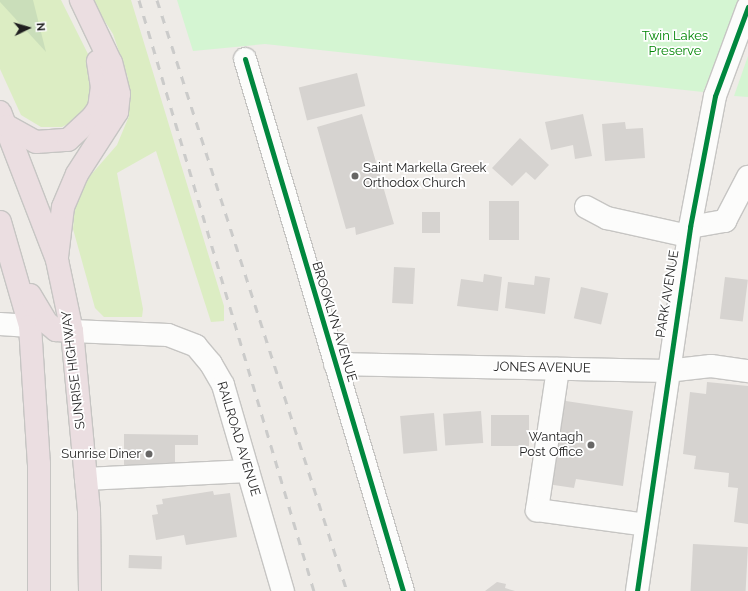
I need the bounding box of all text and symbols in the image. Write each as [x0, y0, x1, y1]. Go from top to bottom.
north arrow [8, 8, 48, 48]
text: N [34, 22, 47, 32]
park label: Twin Lakes Preserve [642, 29, 708, 60]
place label: Saint Markella Greek Orthodox Church [363, 161, 486, 192]
marker: Saint Markella Greek Orthodox Church [350, 171, 360, 181]
street label: PARK AVENUE [653, 249, 683, 339]
street label: BROOKLYN AVENUE [308, 260, 360, 384]
street label: SUNRISE HIGHWAY [59, 310, 89, 430]
street label: JONES AVENUE [493, 359, 591, 377]
street label: RAILROAD AVENUE [213, 379, 263, 499]
place label: Wantagh Post Office [519, 430, 583, 461]
marker: Wantagh Post Office [586, 440, 596, 450]
place label: Sunrise Diner [61, 446, 141, 462]
marker: Sunrise Diner [144, 449, 154, 459]

